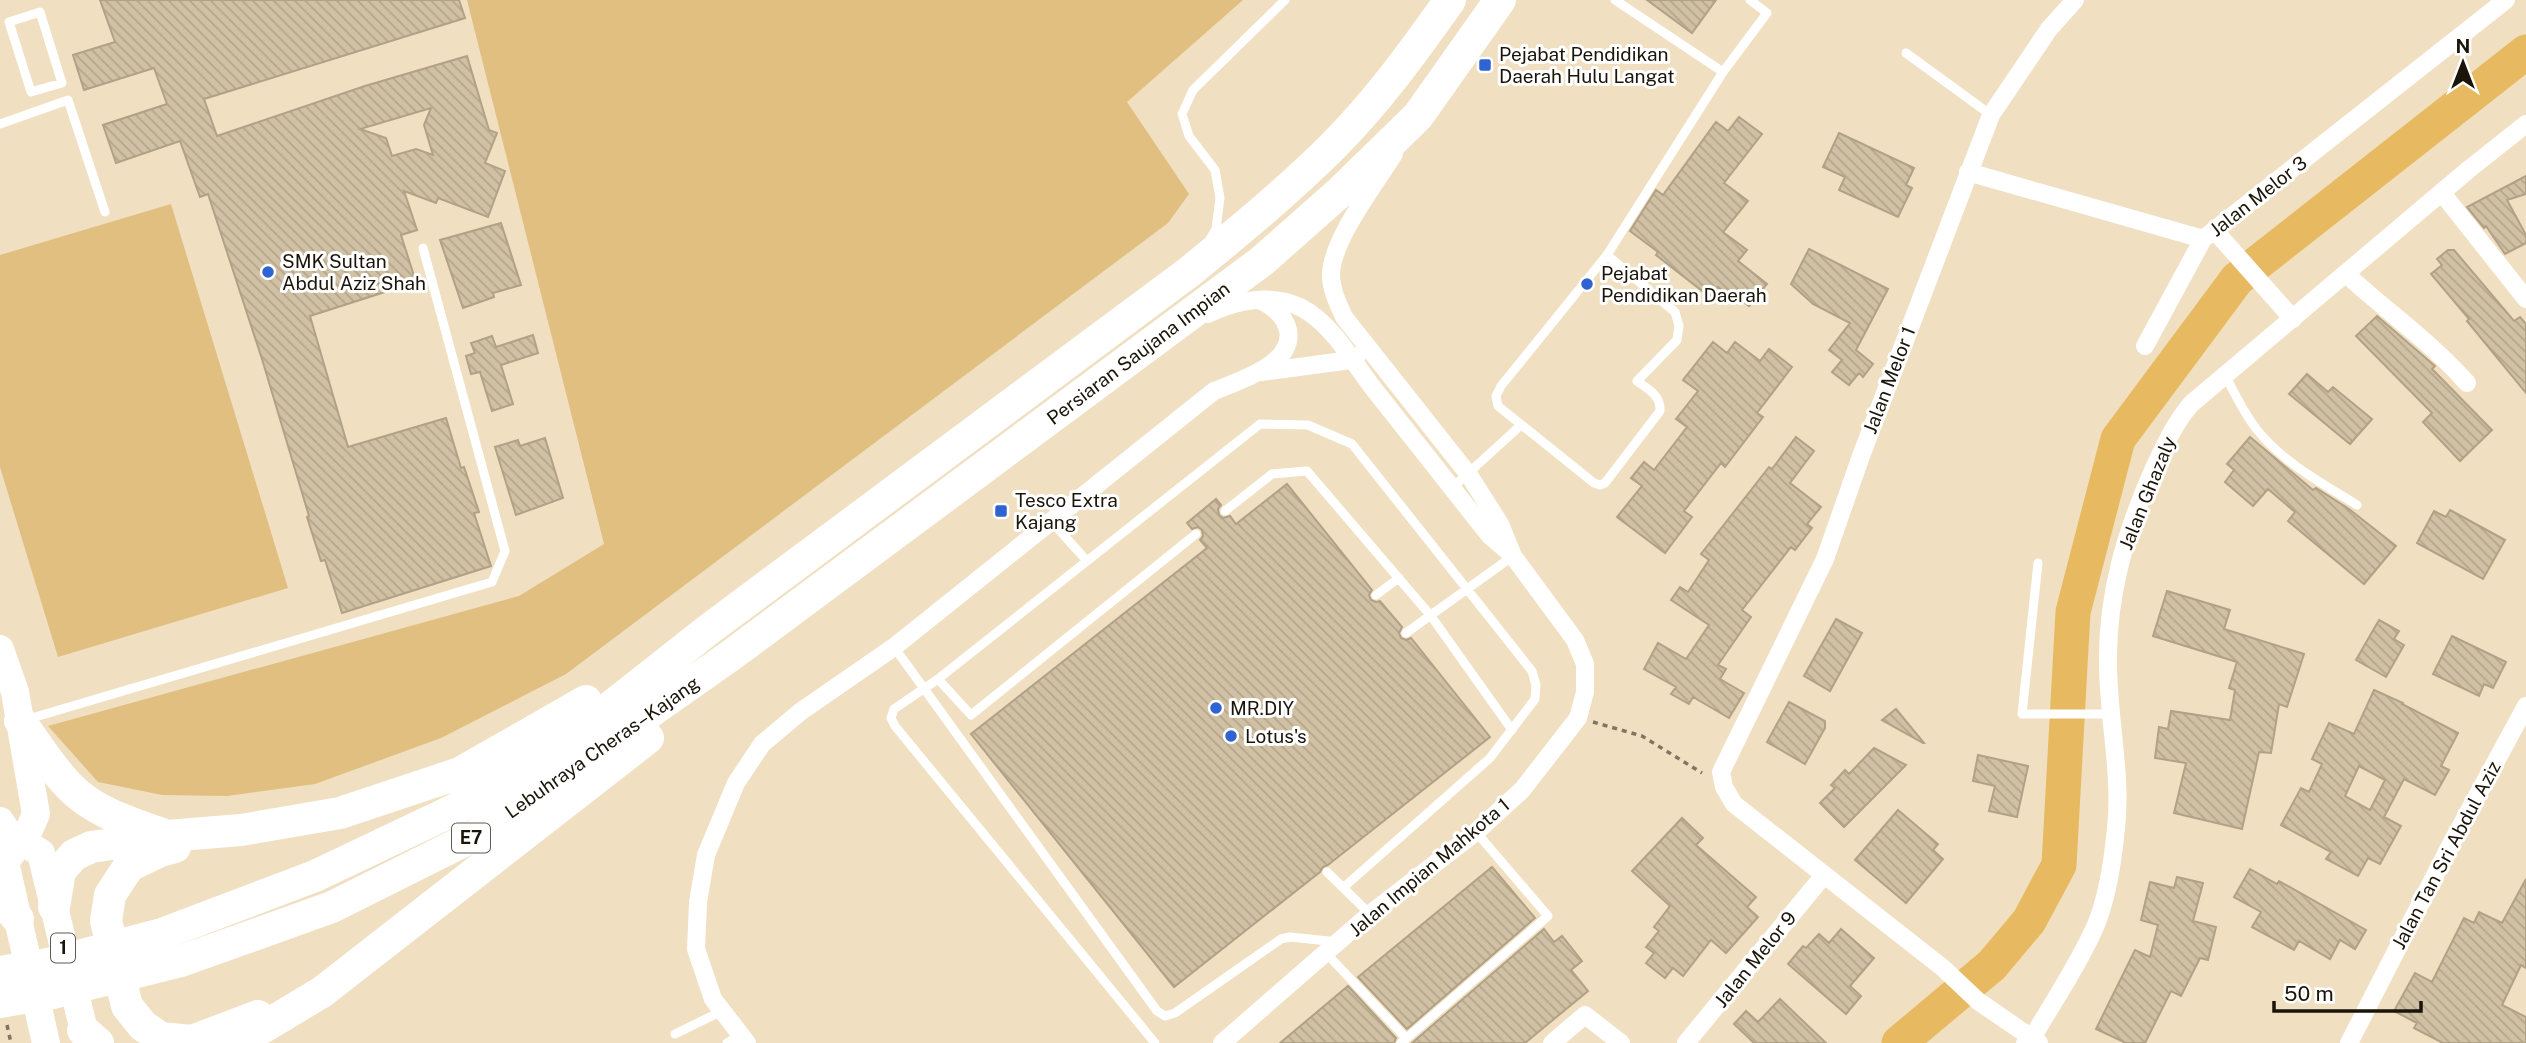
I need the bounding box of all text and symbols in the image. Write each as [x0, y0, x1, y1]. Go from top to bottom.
north arrow [2428, 28, 2498, 98]
text: N [2456, 35, 2470, 57]
place label: Pejabat Pendidikan Daerah Hulu Langat [1499, 43, 1675, 87]
marker: Pejabat Pendidikan Daerah Hulu Langat [1477, 57, 1493, 73]
street label: Jalan Melor 3 [2205, 151, 2311, 241]
place label: SMK Sultan Abdul Aziz Shah [282, 250, 426, 294]
place label: Pejabat Pendidikan Daerah [1601, 262, 1767, 306]
marker: SMK Sultan Abdul Aziz Shah [260, 264, 276, 280]
marker: Pejabat Pendidikan Daerah [1579, 276, 1595, 292]
street label: Persiaran Saujana Impian [1042, 277, 1234, 429]
street label: Jalan Melor 1 [1858, 323, 1920, 437]
street label: Jalan Ghazaly [2114, 433, 2180, 553]
place label: Tesco Extra Kajang [1015, 489, 1118, 533]
marker: Tesco Extra Kajang [993, 503, 1009, 519]
street label: Lebuhraya Cheras–Kajang [501, 671, 703, 823]
place label: MR.DIY [1230, 697, 1295, 719]
marker: MR.DIY [1208, 700, 1224, 716]
place label: Lotus's [1245, 725, 1307, 747]
marker: Lotus's [1223, 728, 1239, 744]
street label: Jalan Tan Sri Abdul Aziz [2387, 757, 2505, 953]
street label: Jalan Impian Mahkota 1 [1344, 793, 1514, 941]
road number: E7 [452, 824, 490, 852]
street label: Jalan Melor 9 [1710, 907, 1800, 1011]
road number: 1 [51, 933, 75, 962]
scale bar [2274, 970, 2421, 1014]
text: 50 m [2284, 981, 2334, 1006]

